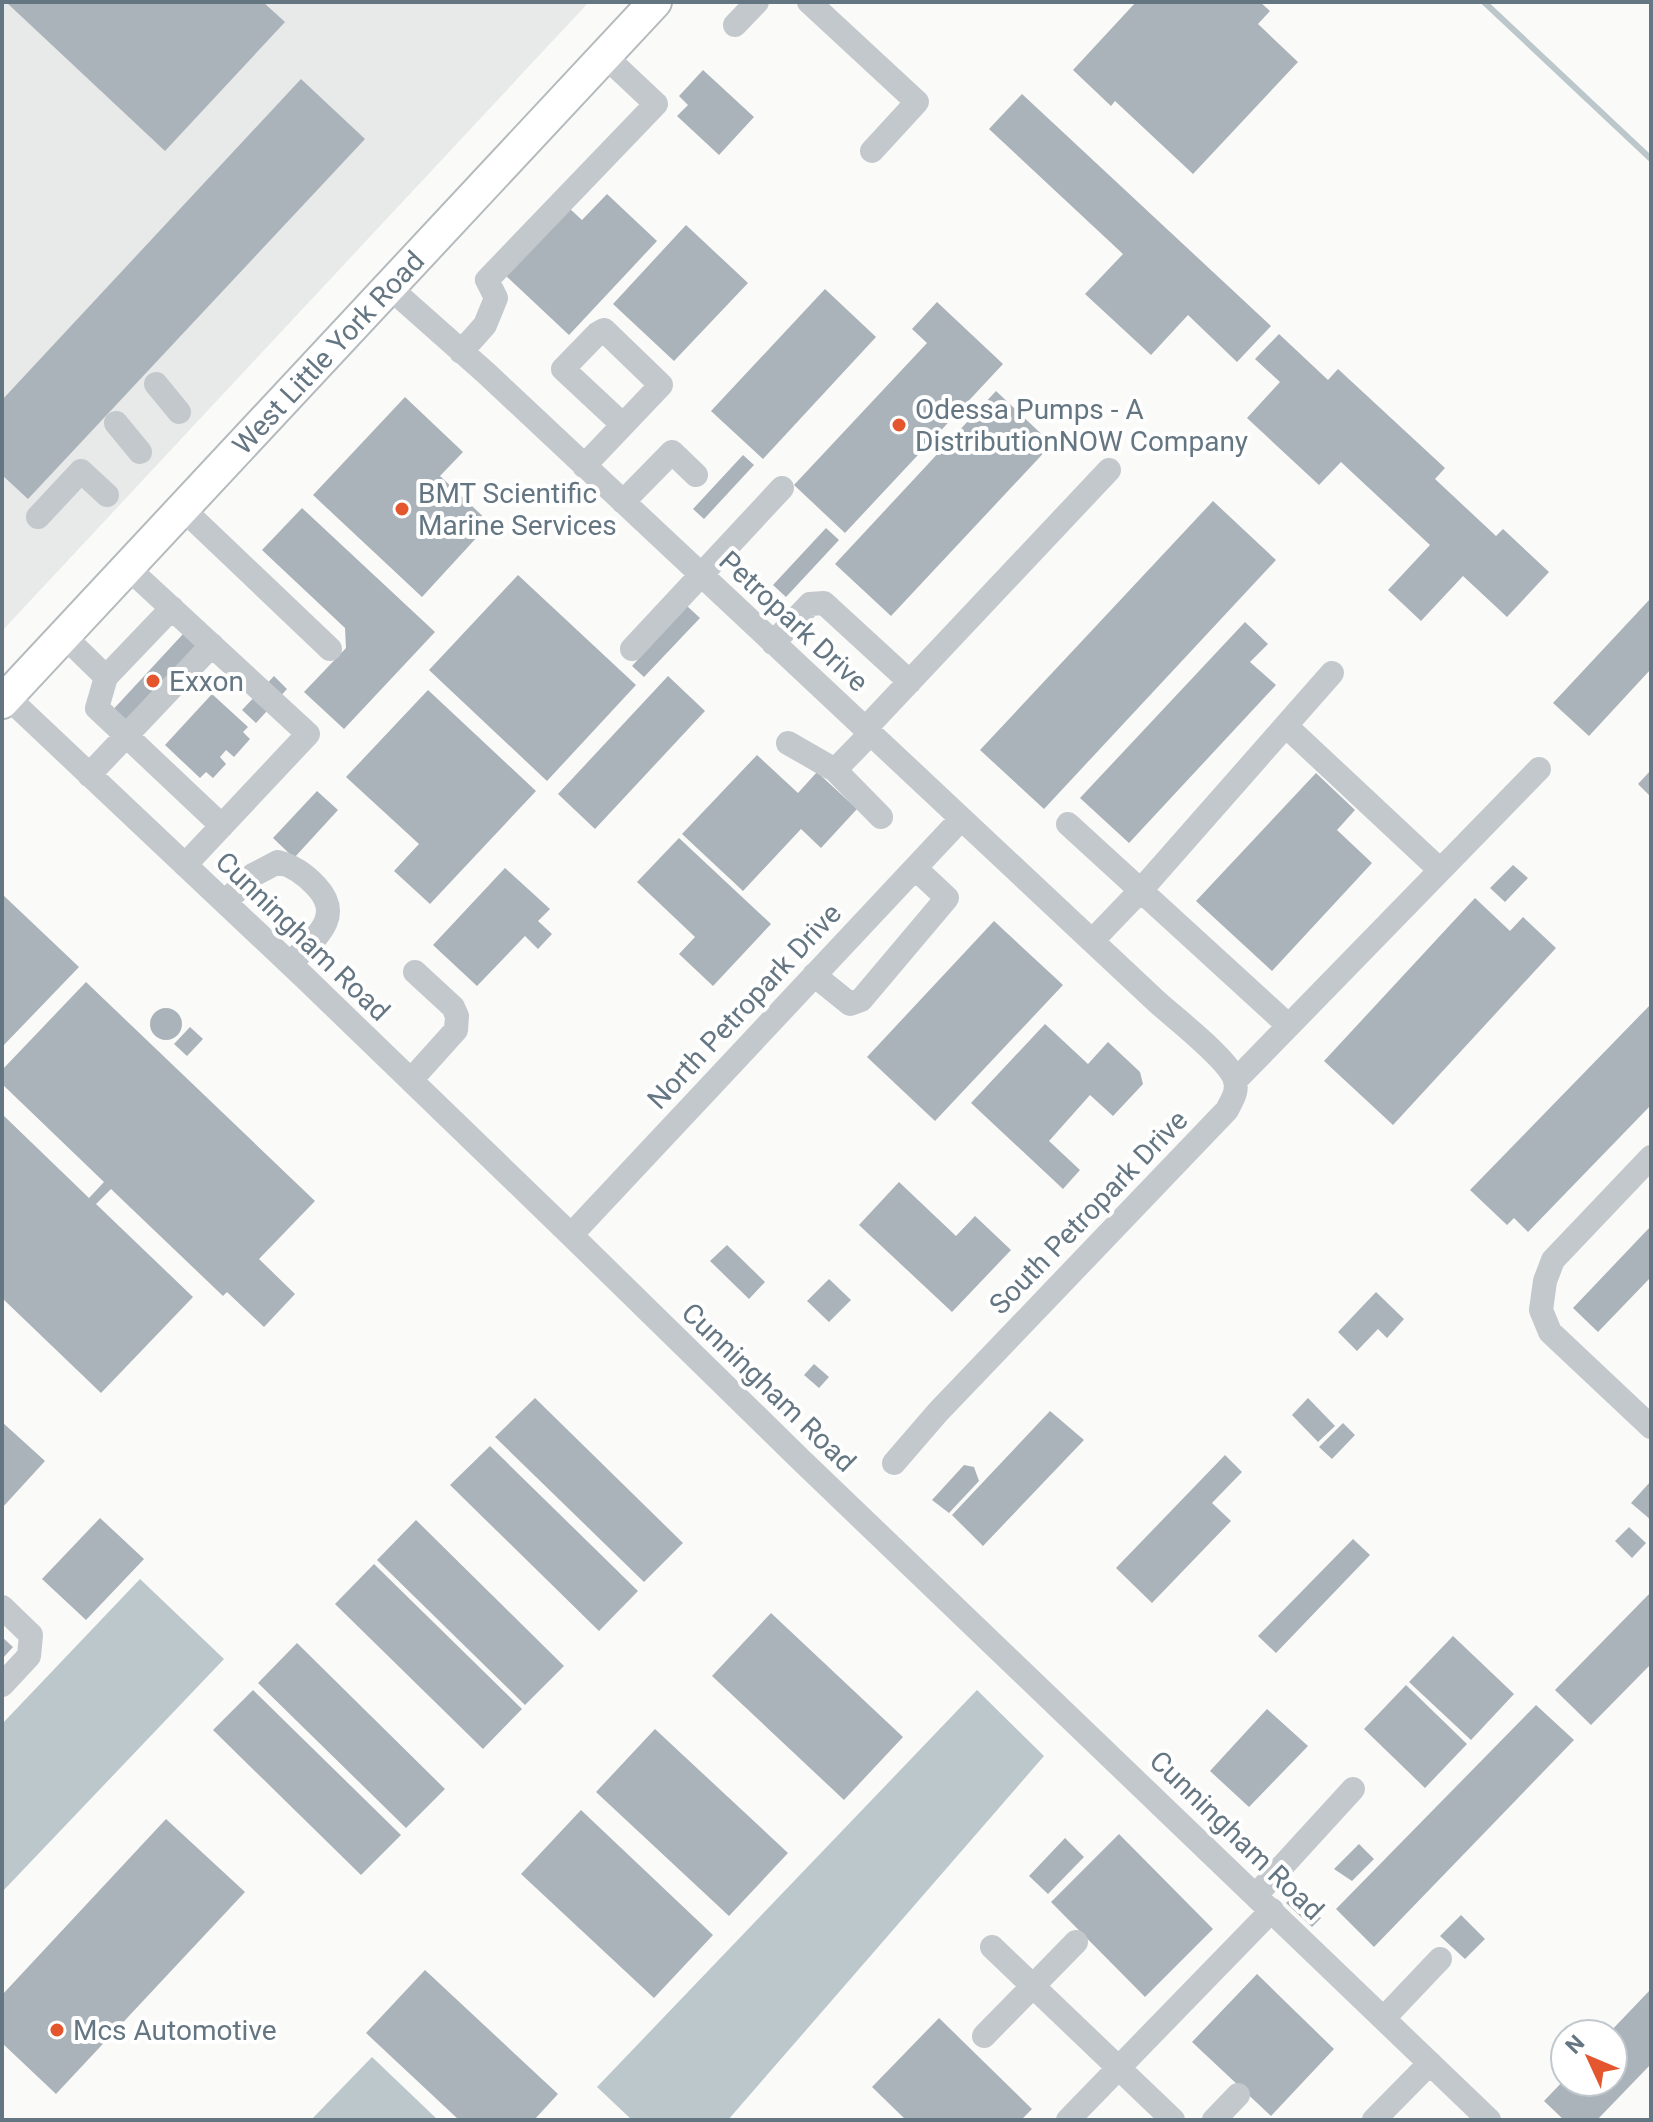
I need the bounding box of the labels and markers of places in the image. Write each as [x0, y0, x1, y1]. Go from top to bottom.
place label: Odessa Pumps - A DistributionNOW Company [915, 393, 1248, 458]
marker: Odessa Pumps - A DistributionNOW Company [890, 416, 908, 434]
place label: BMT Scientific Marine Services [418, 477, 617, 542]
marker: BMT Scientific Marine Services [393, 500, 411, 518]
place label: Exxon [169, 665, 244, 698]
marker: Exxon [144, 672, 162, 690]
place label: Mcs Automotive [73, 2014, 277, 2047]
marker: Mcs Automotive [48, 2021, 66, 2039]

